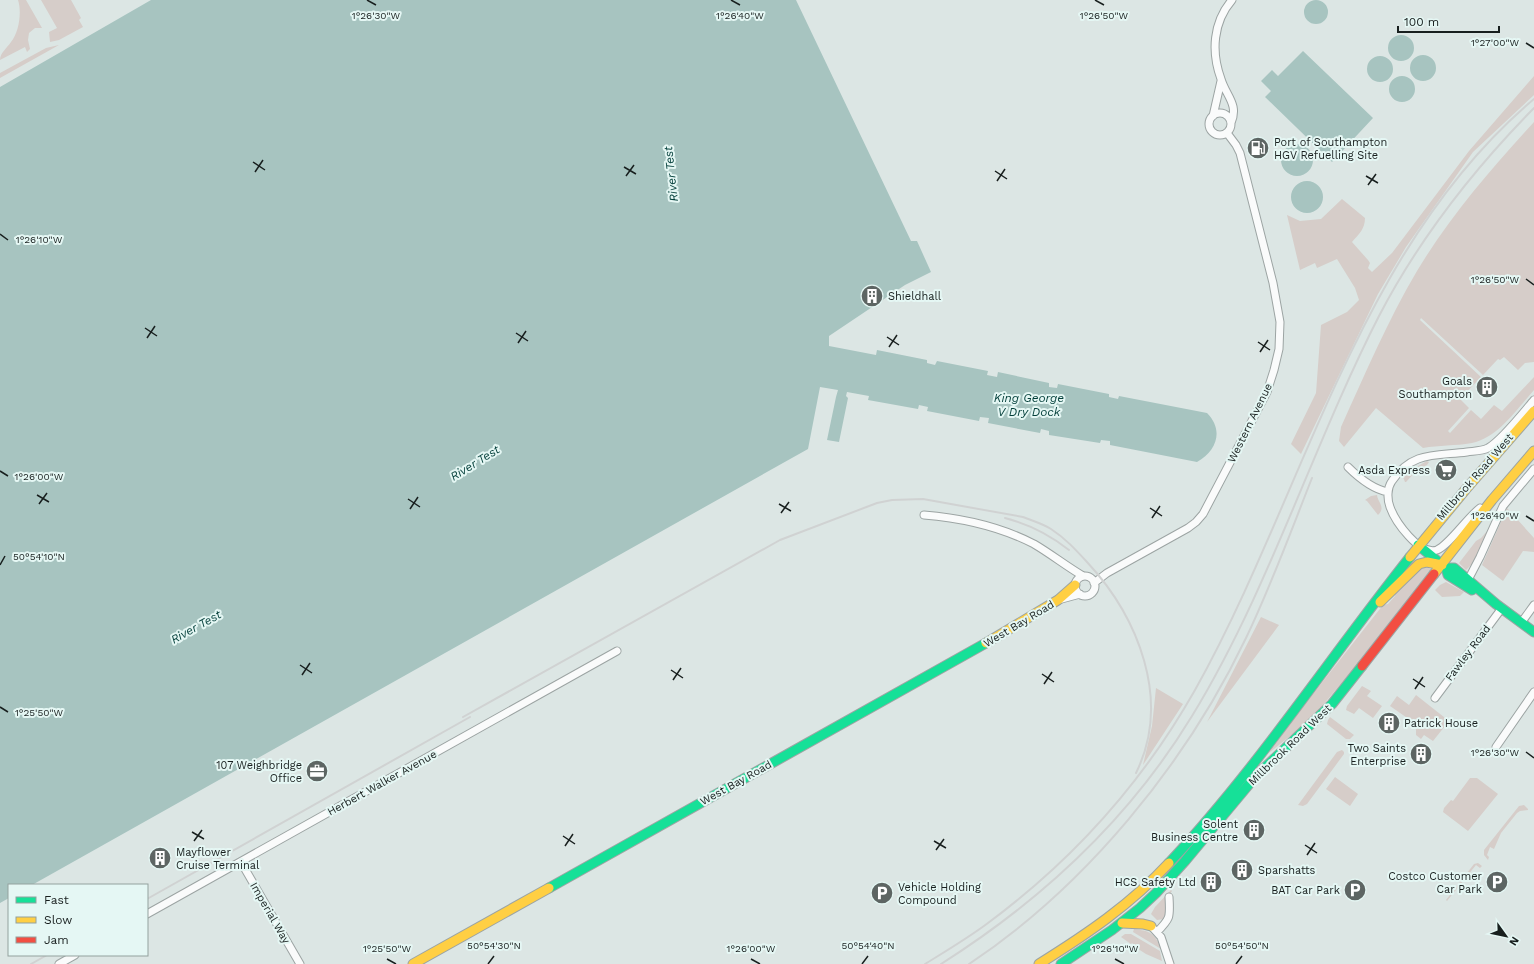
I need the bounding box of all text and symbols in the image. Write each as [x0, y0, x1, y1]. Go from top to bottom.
scale bar [1398, 8, 1499, 34]
text: 1°26'30"W [352, 10, 401, 21]
text: 1°26'40"W [716, 10, 764, 21]
text: 1°26'50"W [1080, 10, 1129, 21]
text: 100 m [1404, 15, 1439, 29]
text: 1°27'00"W [1471, 37, 1519, 48]
fuel station icon: Port of Southampton HGV Refuelling Site [1245, 135, 1271, 161]
place label: Port of Southampton HGV Refuelling Site [1274, 136, 1387, 162]
water label: River Test [661, 145, 681, 202]
text: 1°26'10"W [16, 234, 63, 245]
text: 1°26'50"W [1471, 274, 1520, 285]
building icon: Shieldhall [859, 283, 885, 309]
place label: Shieldhall [888, 290, 942, 303]
building icon: Goals Southampton [1474, 374, 1500, 400]
place label: Goals Southampton [1399, 375, 1472, 401]
street label: Western Avenue [1225, 381, 1275, 465]
water label: King George V Dry Dock [994, 391, 1064, 419]
street label: Millbrook Road West [1434, 431, 1516, 523]
water label: River Test [448, 442, 502, 484]
supermarket icon: Asda Express [1433, 457, 1459, 483]
place label: Asda Express [1358, 464, 1430, 477]
text: 1°26'00"W [15, 471, 64, 482]
text: 1°26'40"W [1471, 510, 1519, 521]
text: 50°54'10"N [13, 551, 65, 562]
street label: West Bay Road [981, 598, 1057, 650]
water label: River Test [168, 607, 224, 647]
street label: Fawley Road [1443, 622, 1493, 684]
street label: Millbrook Road West [1246, 702, 1335, 788]
text: 1°25'50"W [15, 707, 63, 718]
building icon: Patrick House [1376, 710, 1402, 736]
place label: Patrick House [1404, 717, 1478, 730]
building icon: Two Saints Enterprise [1408, 741, 1434, 767]
place label: Two Saints Enterprise [1347, 742, 1406, 768]
text: 1°26'30"W [1471, 747, 1520, 758]
street label: Herbert Walker Avenue [325, 748, 439, 818]
office icon: 107 Weighbridge Office [304, 758, 330, 784]
street label: West Bay Road [698, 758, 774, 808]
place label: 107 Weighbridge Office [216, 759, 302, 785]
building icon: Solent Business Centre [1241, 817, 1267, 843]
place label: Solent Business Centre [1151, 818, 1238, 844]
building icon: Mayflower Cruise Terminal [147, 845, 173, 871]
place label: Mayflower Cruise Terminal [176, 846, 260, 872]
building icon: Sparshatts [1229, 857, 1255, 883]
place label: Sparshatts [1258, 864, 1316, 877]
building icon: HCS Safety Ltd [1198, 869, 1224, 895]
parking icon: Costco Customer Car Park [1484, 869, 1510, 895]
place label: Costco Customer Car Park [1388, 870, 1482, 896]
place label: HCS Safety Ltd [1115, 876, 1196, 889]
parking icon: BAT Car Park [1342, 877, 1368, 903]
street label: Imperial Way [247, 880, 293, 946]
parking icon: Vehicle Holding Compound [869, 880, 895, 906]
place label: Vehicle Holding Compound [898, 881, 981, 907]
legend [8, 884, 148, 956]
place label: BAT Car Park [1271, 884, 1340, 897]
text: Fast [44, 893, 69, 907]
text: Slow [44, 913, 72, 927]
north arrow [1486, 916, 1526, 956]
text: Jam [44, 933, 69, 947]
text: N [1506, 934, 1522, 948]
text: 50°54'30"N [467, 940, 521, 951]
text: 50°54'40"N [841, 940, 895, 951]
text: 50°54'50"N [1215, 940, 1269, 951]
text: 1°25'50"W [363, 943, 411, 954]
text: 1°26'00"W [727, 943, 776, 954]
text: 1°26'10"W [1092, 943, 1139, 954]

